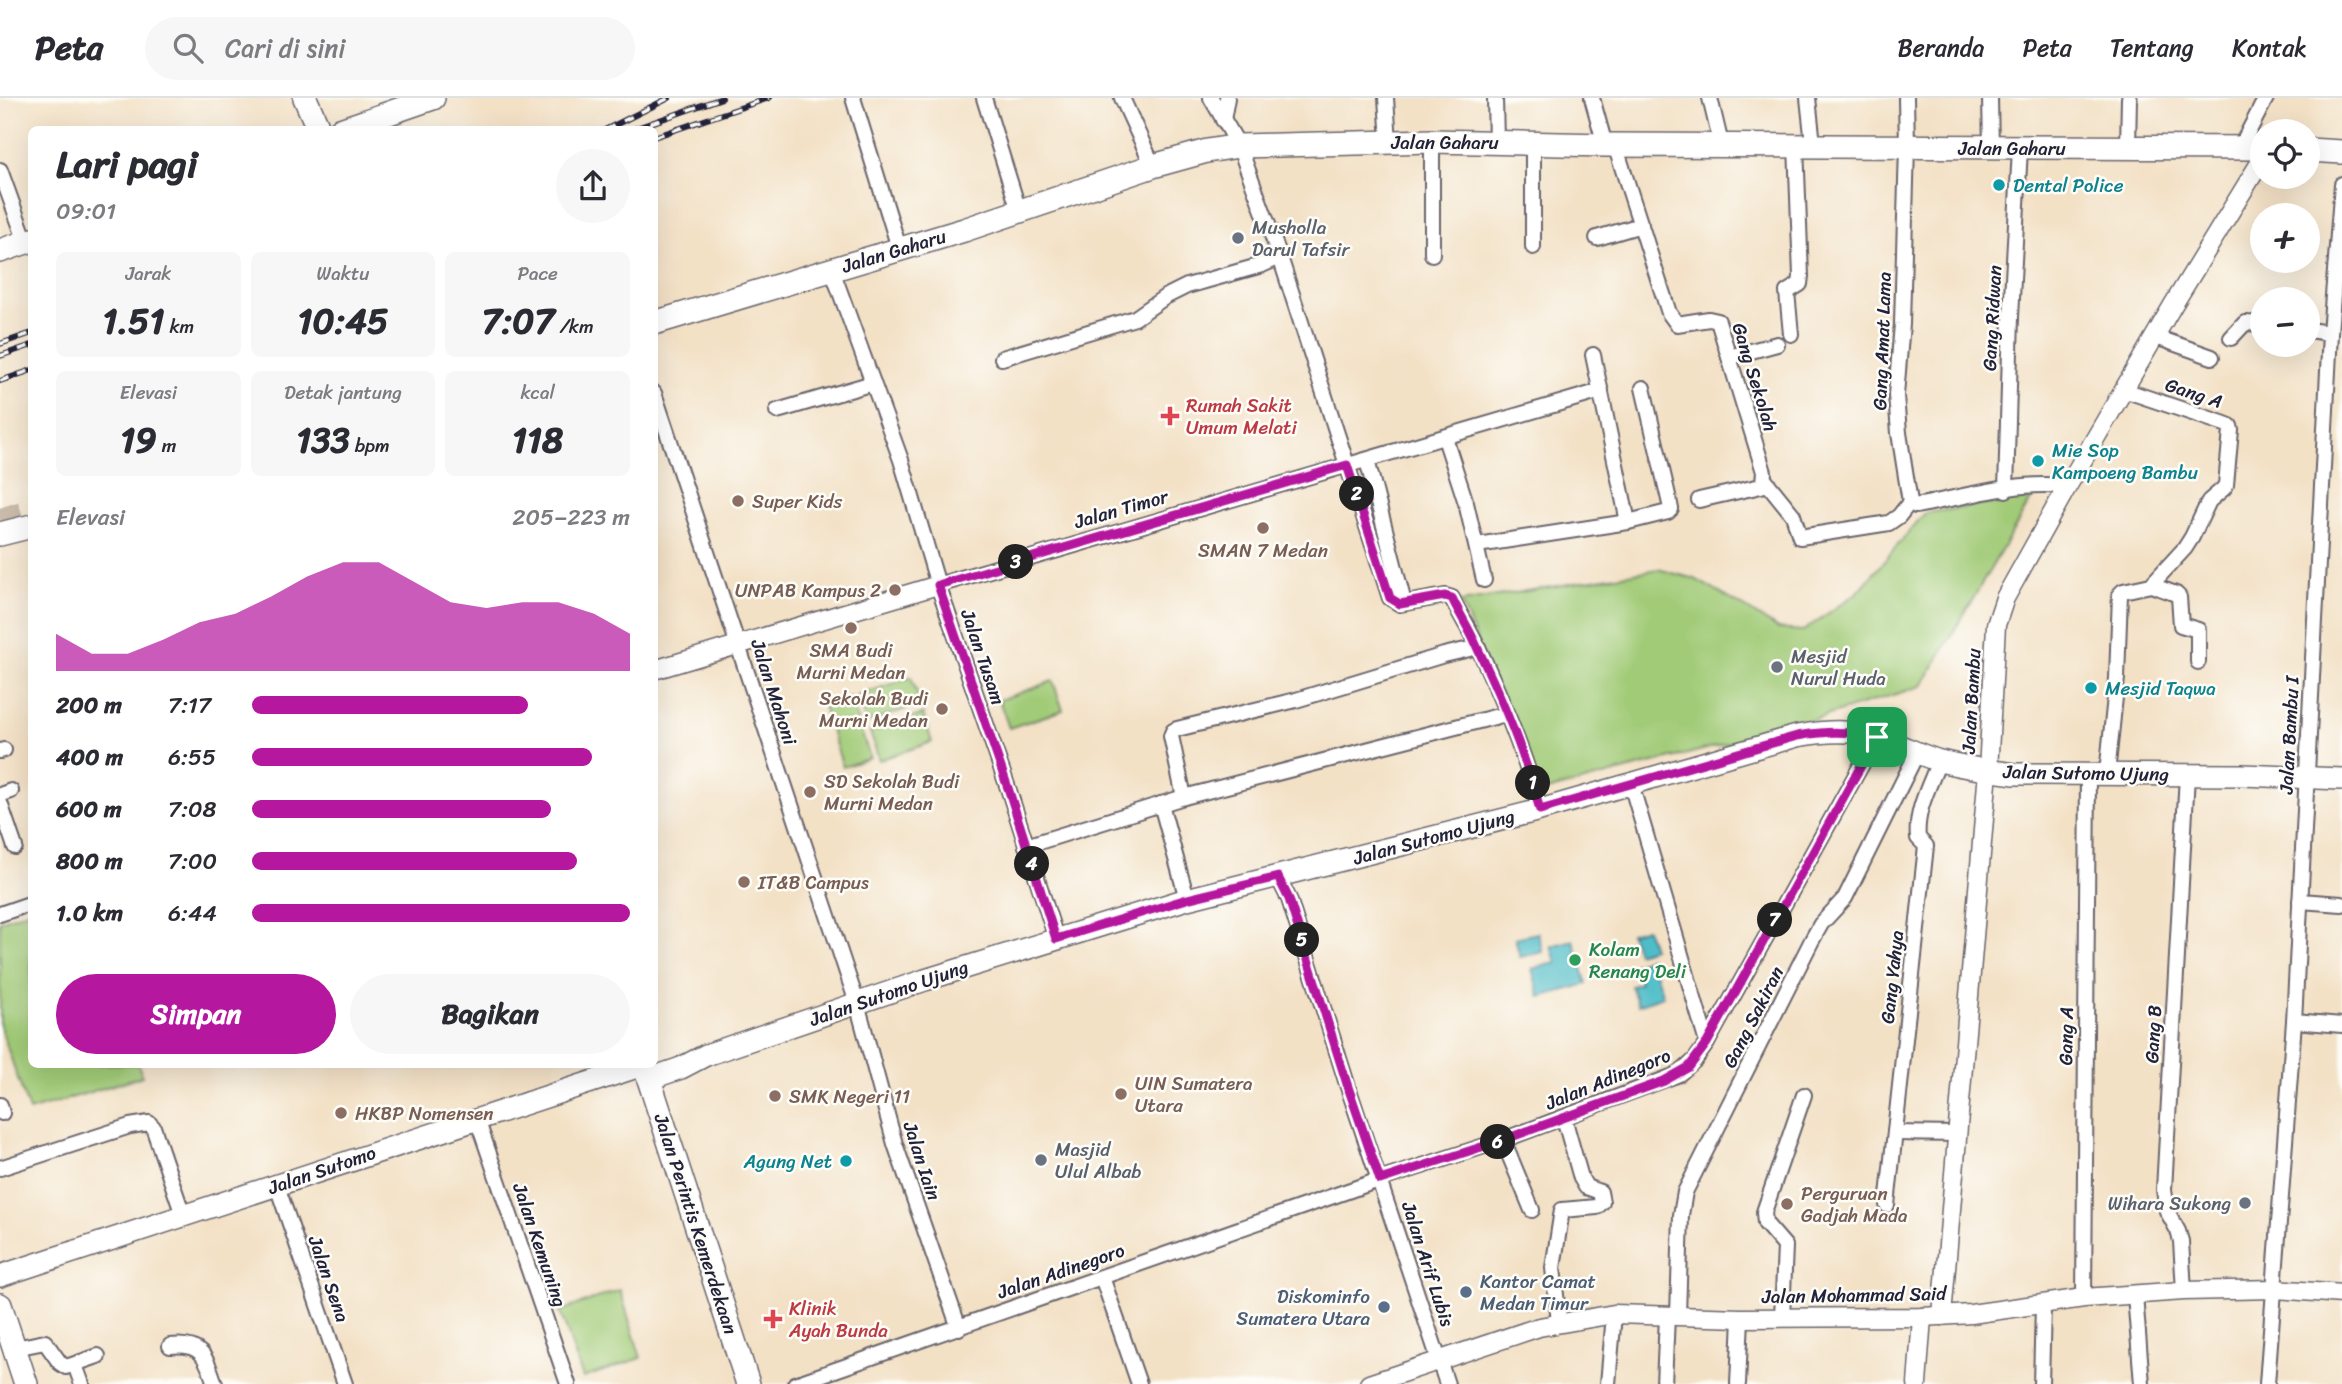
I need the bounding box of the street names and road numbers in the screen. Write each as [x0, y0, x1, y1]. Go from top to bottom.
street label: Jalan Gaharu [1390, 126, 1499, 159]
street label: Jalan Gaharu [1957, 132, 2066, 165]
street label: Jalan Gaharu [837, 220, 950, 283]
street label: Gang Ridwan [1973, 264, 2011, 372]
street label: Gang Amat Lama [1863, 271, 1901, 411]
street label: Gang Sekolah [1723, 318, 1787, 436]
street label: Gang A [2161, 368, 2227, 418]
street label: Jalan Timor [1069, 480, 1173, 538]
street label: Jalan Tusam [951, 604, 1015, 710]
street label: Jalan Mahoni [741, 634, 807, 750]
street label: Jalan Bambu [1952, 647, 1990, 756]
street label: Jalan Bambu I [2269, 674, 2309, 796]
street label: Jalan Sutomo Ujung [2002, 755, 2170, 791]
street label: Jalan Sutomo Ujung [1349, 799, 1519, 875]
street label: Gang Yahya [1871, 928, 1913, 1025]
street label: Jalan Sutomo Ujung [804, 950, 973, 1036]
street label: Gang Sakiran [1713, 960, 1793, 1074]
street label: Gang B [2135, 1004, 2171, 1064]
street label: Gang A [2049, 1006, 2083, 1066]
street label: Jalan Adinegoro [1539, 1039, 1676, 1120]
street label: Jalan Perintis Kemerdekaan [644, 1108, 747, 1339]
street label: Jalan Iain [893, 1116, 950, 1205]
street label: Jalan Sutomo [263, 1136, 381, 1204]
street label: Jalan Kemuning [503, 1178, 577, 1312]
street label: Jalan Arif Lubis [1392, 1196, 1464, 1331]
street label: Jalan Sena [298, 1230, 359, 1327]
street label: Jalan Adinegoro [992, 1234, 1129, 1309]
street label: Jalan Mohammad Said [1761, 1277, 1948, 1313]

